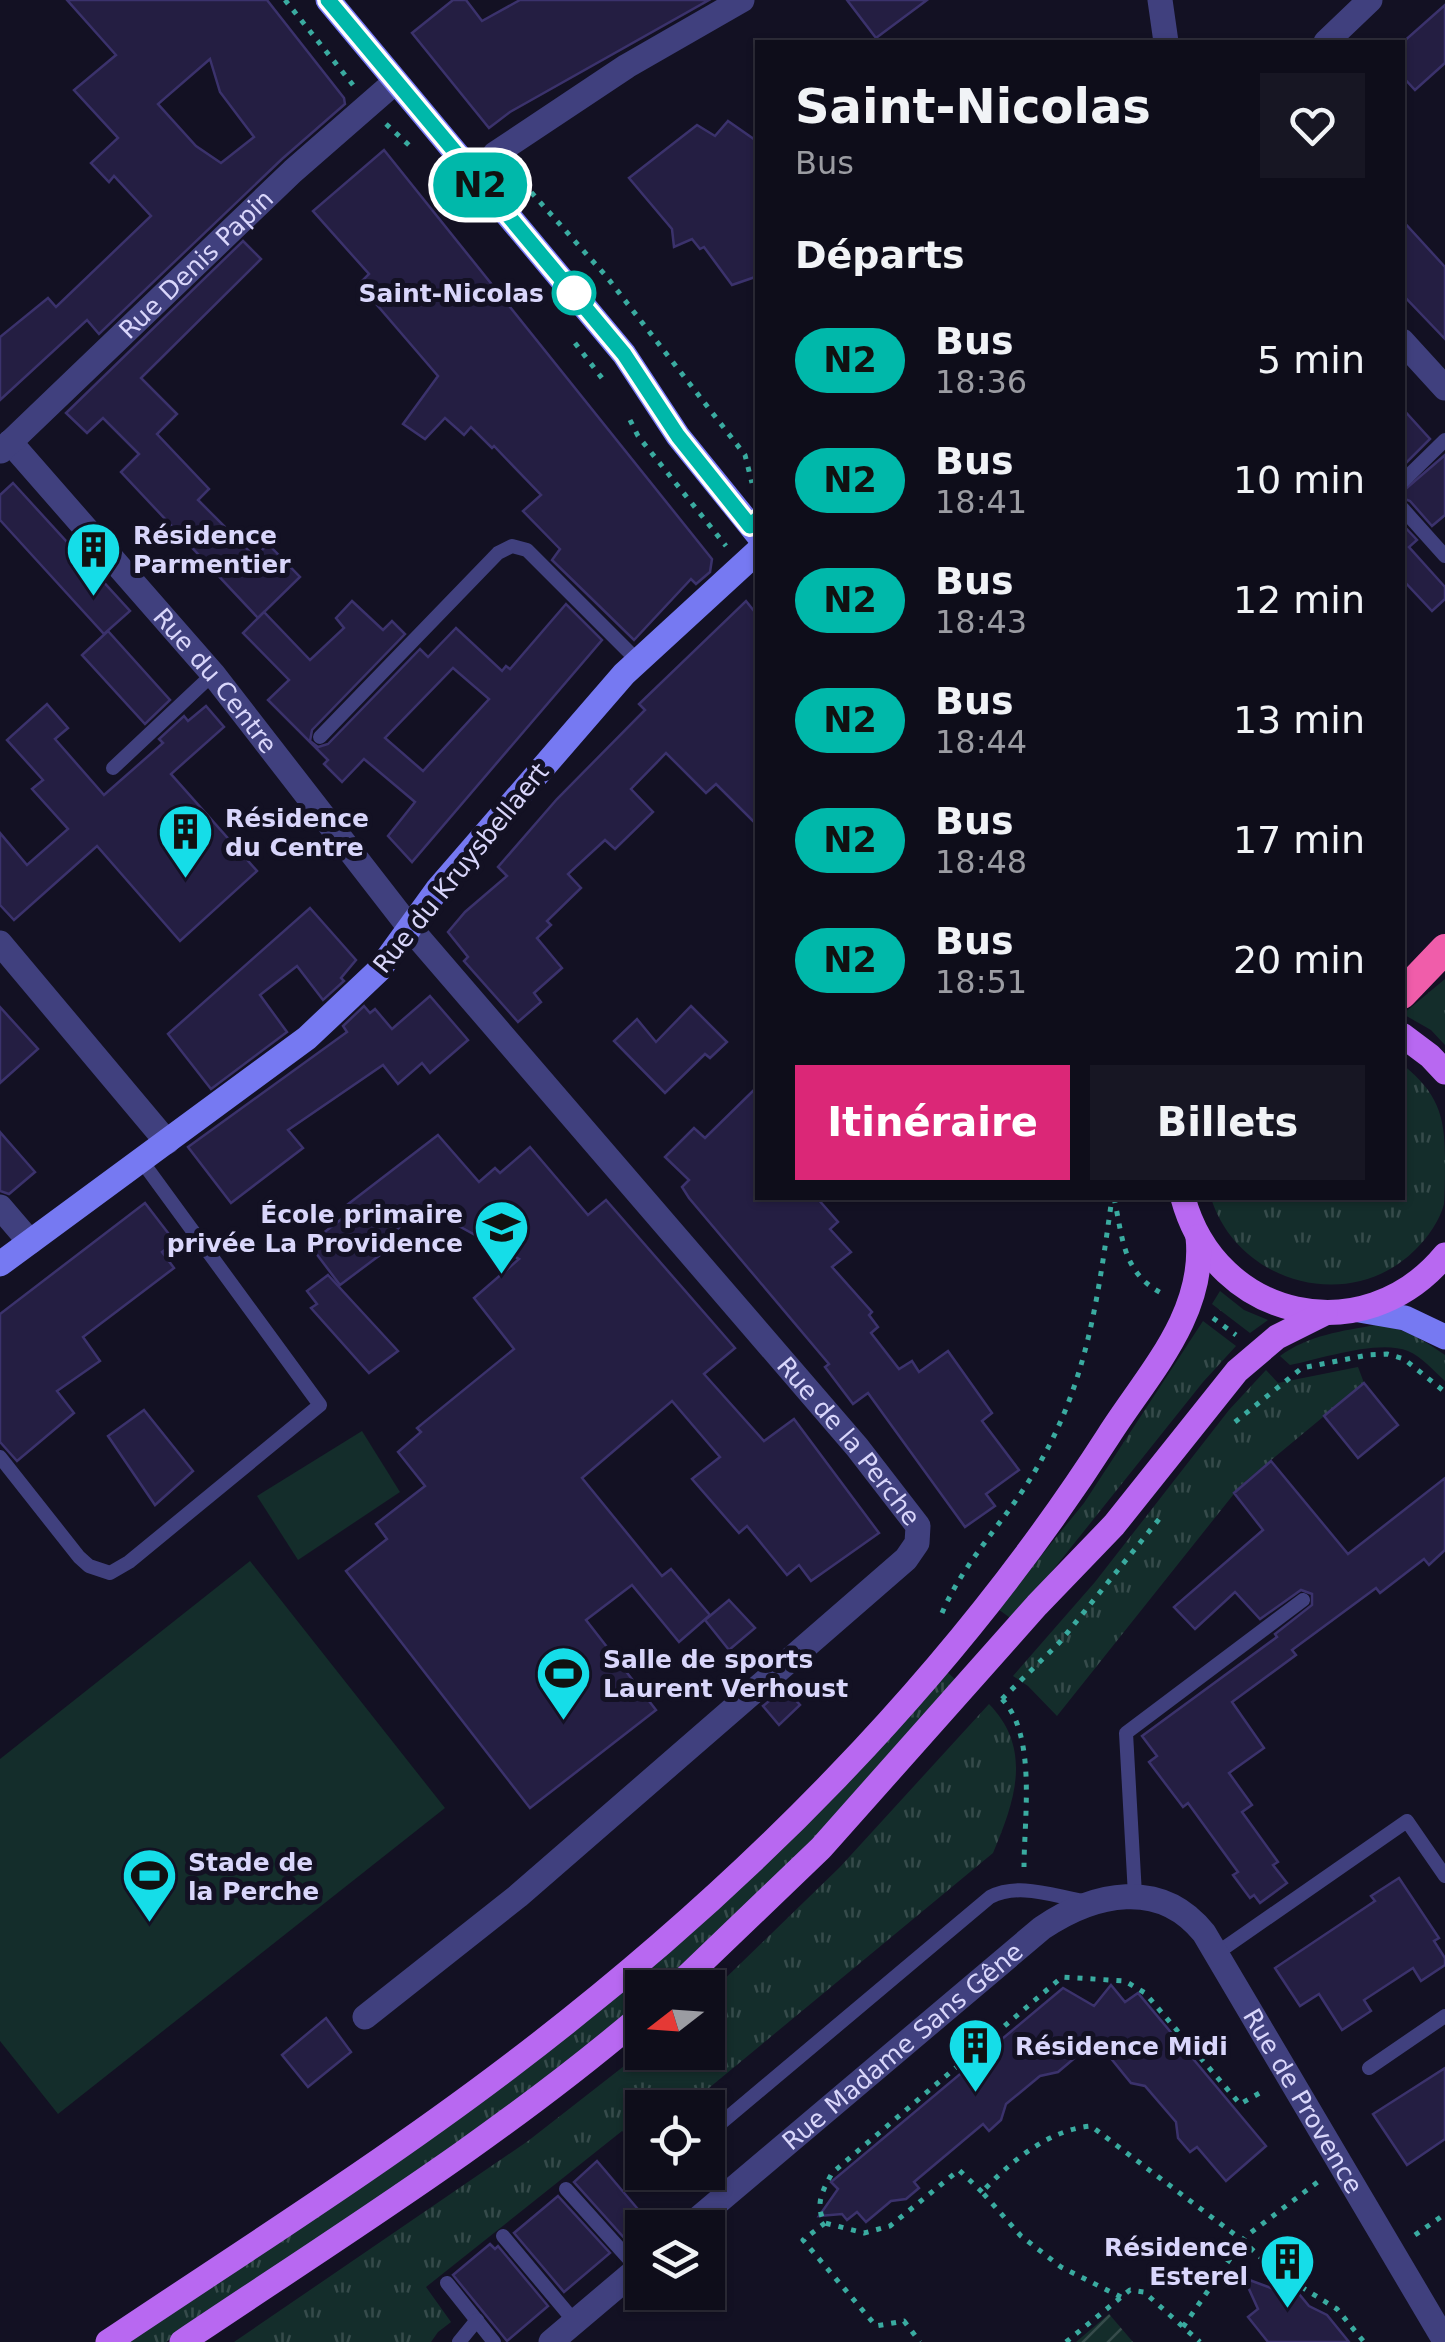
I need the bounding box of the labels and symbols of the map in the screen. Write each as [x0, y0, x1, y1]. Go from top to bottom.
line badge: N2 [435, 152, 525, 218]
street label: Rue Denis Papin [113, 184, 279, 344]
marker: Saint-Nicolas [553, 272, 595, 314]
place label: Saint-Nicolas [359, 279, 544, 308]
building icon: Résidence Parmentier [64, 519, 124, 598]
place label: Résidence Parmentier [133, 521, 291, 579]
street label: Rue du Centre [148, 602, 283, 759]
street label: Rue du Kruysbellaert [367, 757, 555, 979]
building icon: Résidence du Centre [156, 802, 216, 881]
place label: Résidence du Centre [225, 804, 369, 862]
school or university icon: École primaire privée La Providence [472, 1198, 532, 1277]
place label: École primaire privée La Providence [167, 1200, 463, 1258]
street label: Rue de la Perche [771, 1351, 926, 1531]
sports icon: Salle de sports Laurent Verhoust [534, 1643, 594, 1722]
place label: Salle de sports Laurent Verhoust [603, 1645, 848, 1703]
sports icon: Stade de la Perche [119, 1846, 179, 1925]
place label: Stade de la Perche [188, 1848, 319, 1906]
street label: Rue Madame Sans Gêne [776, 1936, 1028, 2156]
north arrow [625, 1970, 725, 2070]
street label: Rue de Provence [1237, 2003, 1369, 2199]
building icon: Résidence Midi [946, 2016, 1006, 2095]
place label: Résidence Midi [1015, 2032, 1228, 2061]
building icon: Résidence Esterel [1257, 2231, 1317, 2310]
place label: Résidence Esterel [1104, 2233, 1248, 2291]

